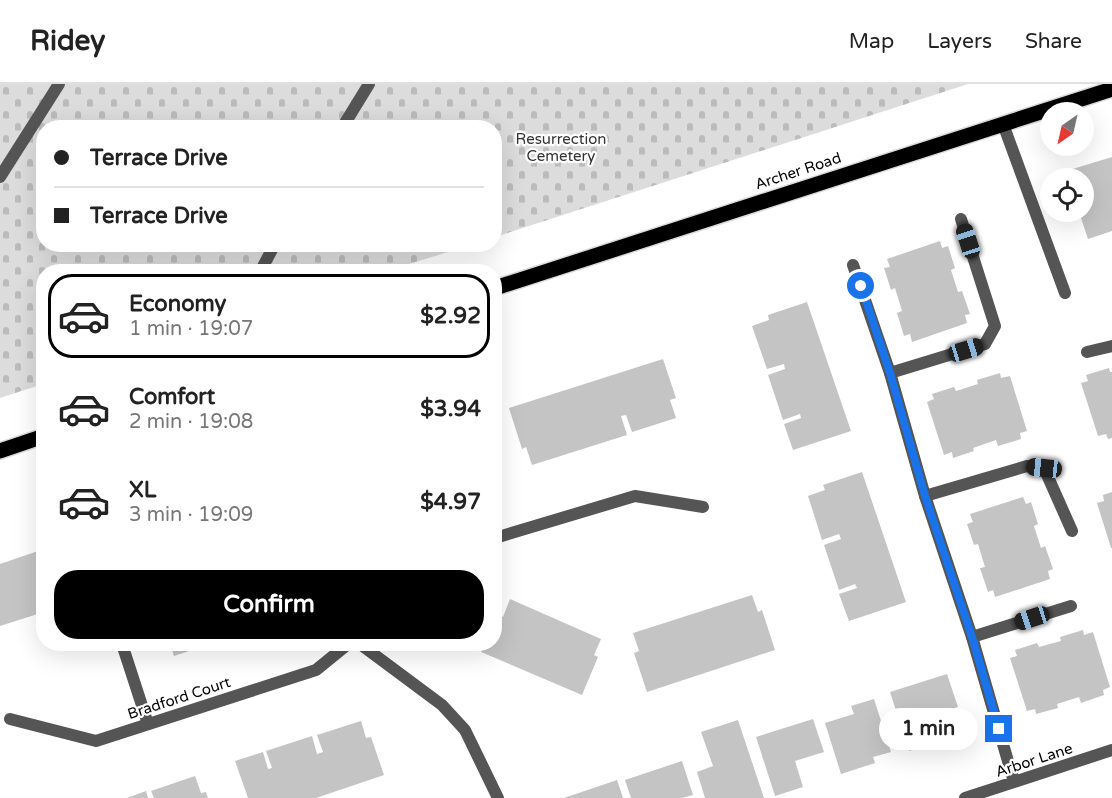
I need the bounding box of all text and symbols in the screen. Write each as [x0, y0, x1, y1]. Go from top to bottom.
text: Ridey [30, 24, 105, 58]
text: Map [849, 29, 894, 54]
text: Layers [927, 29, 992, 54]
text: Share [1025, 29, 1082, 54]
north arrow [1040, 102, 1094, 156]
map controls [1040, 102, 1094, 222]
park label: Resurrection Cemetery [516, 130, 606, 165]
text: Terrace Drive [90, 145, 228, 171]
street label: Archer Road [753, 149, 843, 193]
button: locate [1040, 168, 1094, 222]
text: Terrace Drive [90, 203, 228, 229]
car [954, 221, 982, 261]
route start [847, 272, 874, 299]
icon: car [57, 289, 111, 343]
text: Economy [129, 291, 226, 317]
text: $2.92 [420, 303, 481, 329]
text: 1 min · 19:07 [129, 317, 253, 341]
car [946, 336, 986, 364]
icon: car [57, 382, 111, 436]
text: Comfort [129, 384, 215, 410]
text: $3.94 [420, 396, 481, 422]
text: 2 min · 19:08 [129, 410, 253, 434]
car [1025, 457, 1063, 479]
icon: car [57, 475, 111, 529]
text: XL [129, 477, 156, 503]
text: $4.97 [420, 489, 481, 515]
text: 3 min · 19:09 [129, 503, 253, 527]
button: Confirm [54, 570, 484, 639]
car [1012, 604, 1052, 632]
street label: Bradford Court [125, 673, 233, 723]
callout: 1 min [879, 708, 978, 750]
route end [985, 715, 1012, 742]
text: 1 min [902, 717, 955, 741]
street label: Arbor Lane [993, 739, 1075, 781]

